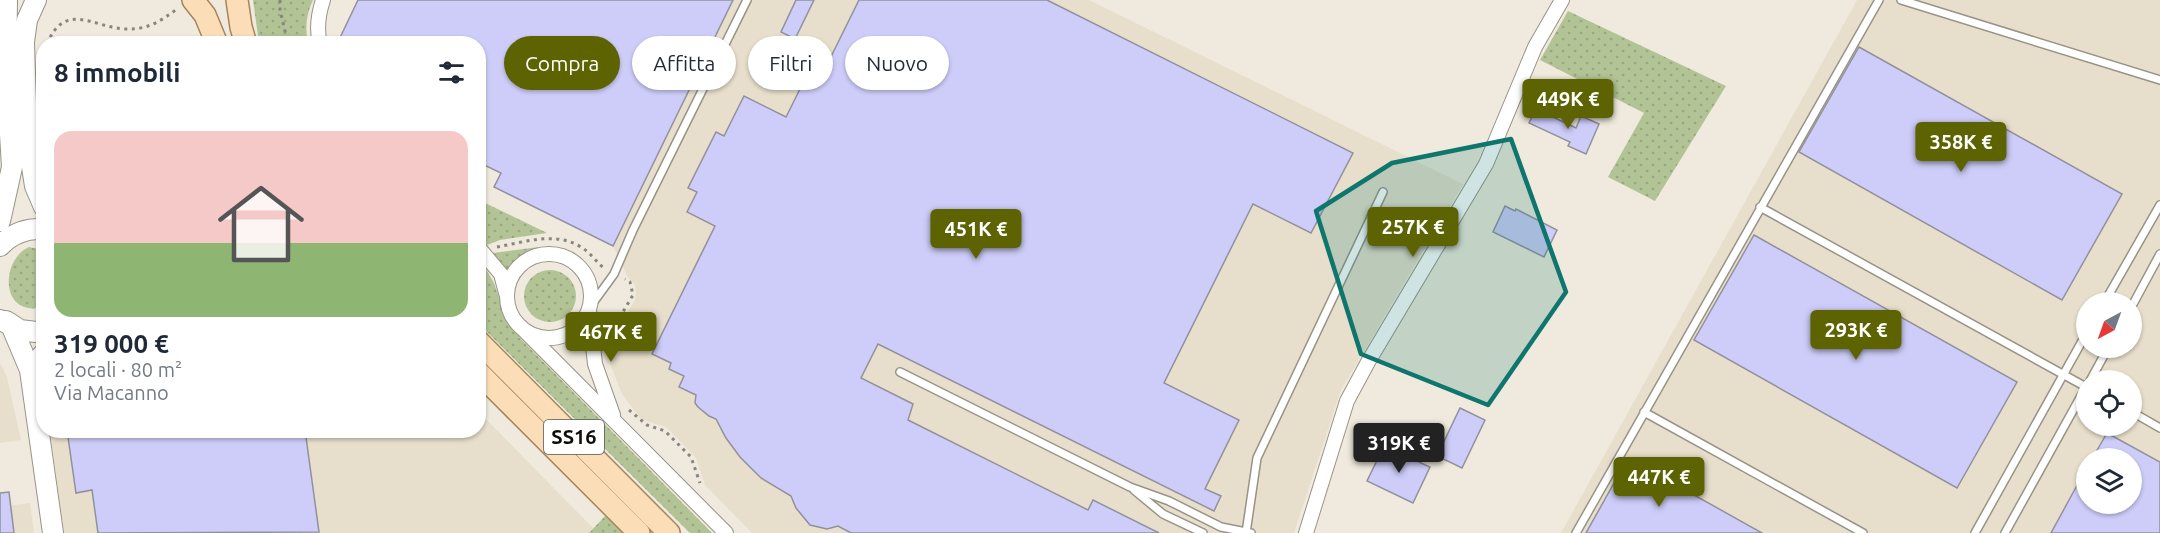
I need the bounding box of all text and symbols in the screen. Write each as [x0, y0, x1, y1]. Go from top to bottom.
chip: Compra [504, 36, 620, 90]
chip: Affitta [632, 36, 736, 90]
chip: Filtri [748, 36, 833, 90]
chip: Nuovo [845, 36, 949, 90]
icon: filters [435, 56, 468, 89]
text: 8 immobili [54, 58, 180, 87]
pin: 449K € [1519, 79, 1617, 130]
text: 449K € [1536, 87, 1600, 110]
pin: 358K € [1912, 122, 2010, 173]
text: 358K € [1929, 130, 1993, 153]
icon: home [207, 170, 315, 278]
pin: 257K € [1364, 207, 1462, 258]
pin: 451K € [927, 209, 1025, 260]
text: 257K € [1381, 215, 1445, 238]
text: 451K € [944, 217, 1008, 240]
north arrow [2076, 292, 2142, 358]
map controls [2076, 292, 2142, 514]
pin: 293K € [1807, 310, 1905, 361]
pin: 467K € [562, 312, 660, 363]
text: 293K € [1824, 318, 1888, 341]
text: 467K € [579, 320, 643, 343]
text: 319 000 € [54, 329, 169, 358]
text: 2 locali · 80 m² [54, 358, 182, 381]
button: locate [2076, 370, 2142, 436]
text: Via Macanno [54, 381, 169, 404]
road number: SS16 [544, 420, 604, 454]
pin: 319K € [1350, 423, 1448, 474]
text: 319K € [1367, 431, 1431, 454]
button: layers [2076, 448, 2142, 514]
pin: 447K € [1610, 457, 1708, 508]
text: 447K € [1627, 465, 1691, 488]

